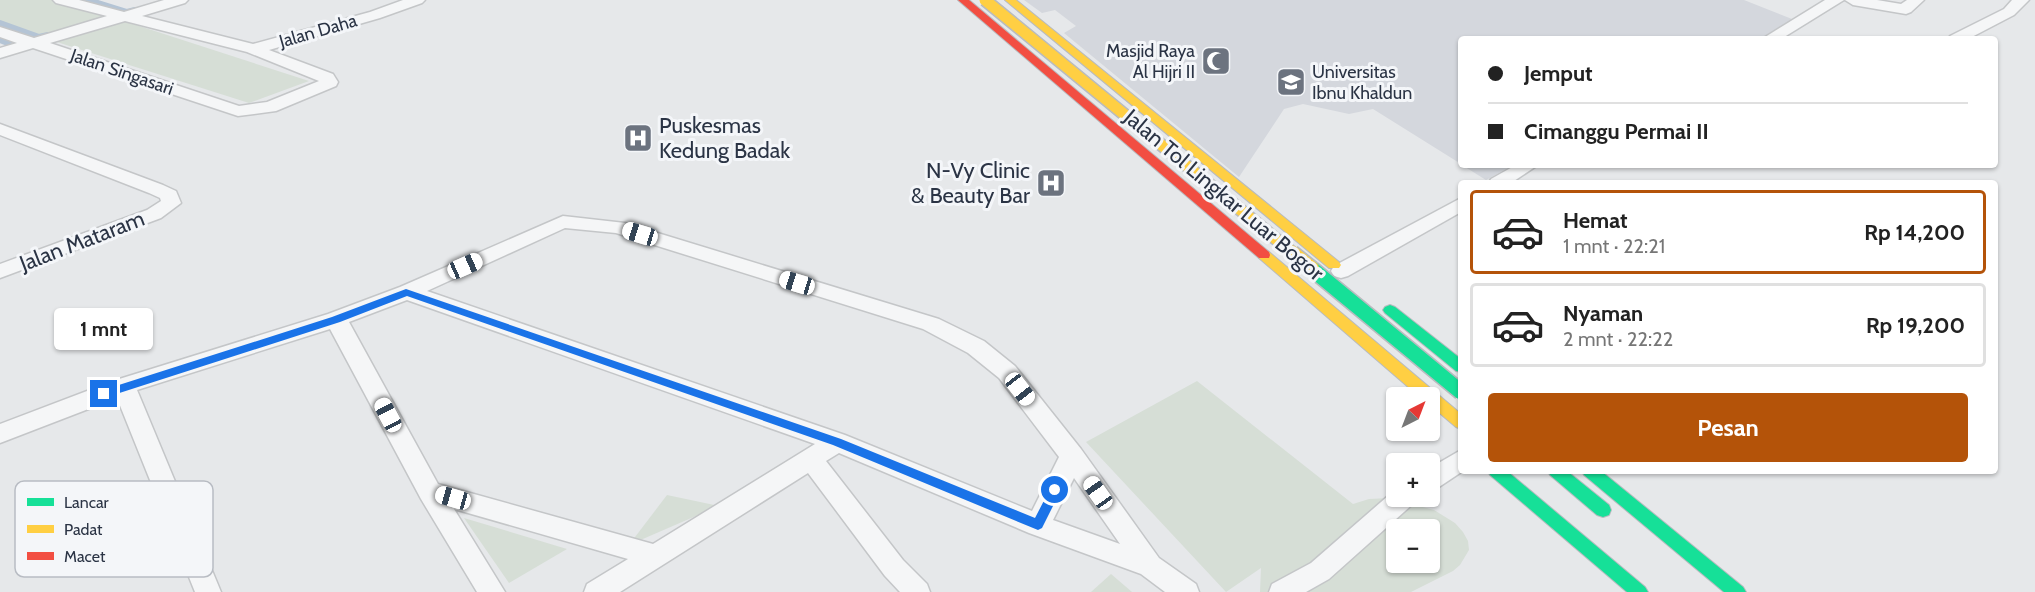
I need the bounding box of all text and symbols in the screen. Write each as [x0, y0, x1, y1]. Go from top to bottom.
street label: Jalan Daha [276, 9, 360, 53]
place label: Masjid Raya Al Hijri II [1106, 40, 1195, 83]
street label: Jalan Singasari [67, 44, 176, 100]
mosque icon: Masjid Raya Al Hijri II [1200, 45, 1232, 77]
text: Jemput [1524, 60, 1593, 87]
place label: Universitas Ibnu Khaldun [1312, 61, 1412, 104]
school or university icon: Universitas Ibnu Khaldun [1275, 66, 1307, 98]
street label: Jalan Tol Lingkar Luar Bogor [1118, 103, 1329, 286]
place label: Puskesmas Kedung Badak [659, 112, 790, 164]
text: Cimanggu Permai II [1524, 118, 1709, 145]
hospital icon: Puskesmas Kedung Badak [622, 122, 654, 154]
place label: N-Vy Clinic & Beauty Bar [911, 157, 1030, 209]
hospital icon: N-Vy Clinic & Beauty Bar [1035, 167, 1067, 199]
street label: Jalan Mataram [15, 205, 148, 278]
icon: car [1491, 205, 1545, 259]
text: Hemat [1563, 207, 1628, 234]
text: Rp 14,200 [1864, 219, 1965, 246]
car [620, 220, 660, 248]
text: 1 mnt · 22:21 [1563, 234, 1665, 258]
car [445, 250, 485, 282]
car [777, 269, 817, 297]
icon: car [1491, 298, 1545, 352]
text: Nyaman [1563, 300, 1643, 327]
callout: 1 mnt [54, 307, 154, 349]
text: Rp 19,200 [1866, 312, 1965, 339]
text: 1 mnt [80, 317, 127, 341]
text: 2 mnt · 22:22 [1563, 327, 1673, 351]
car [1002, 369, 1038, 409]
route end [90, 380, 117, 407]
north arrow [1386, 387, 1440, 441]
map controls [1386, 387, 1440, 573]
button: Pesan [1488, 393, 1968, 462]
car [372, 395, 404, 435]
button: + [1386, 453, 1440, 507]
car [1080, 473, 1116, 513]
route start [1041, 476, 1068, 503]
legend [15, 481, 213, 577]
car [433, 484, 473, 512]
text: Lancar [64, 493, 110, 512]
button: − [1386, 519, 1440, 573]
text: Padat [64, 520, 103, 539]
text: Macet [64, 547, 106, 566]

